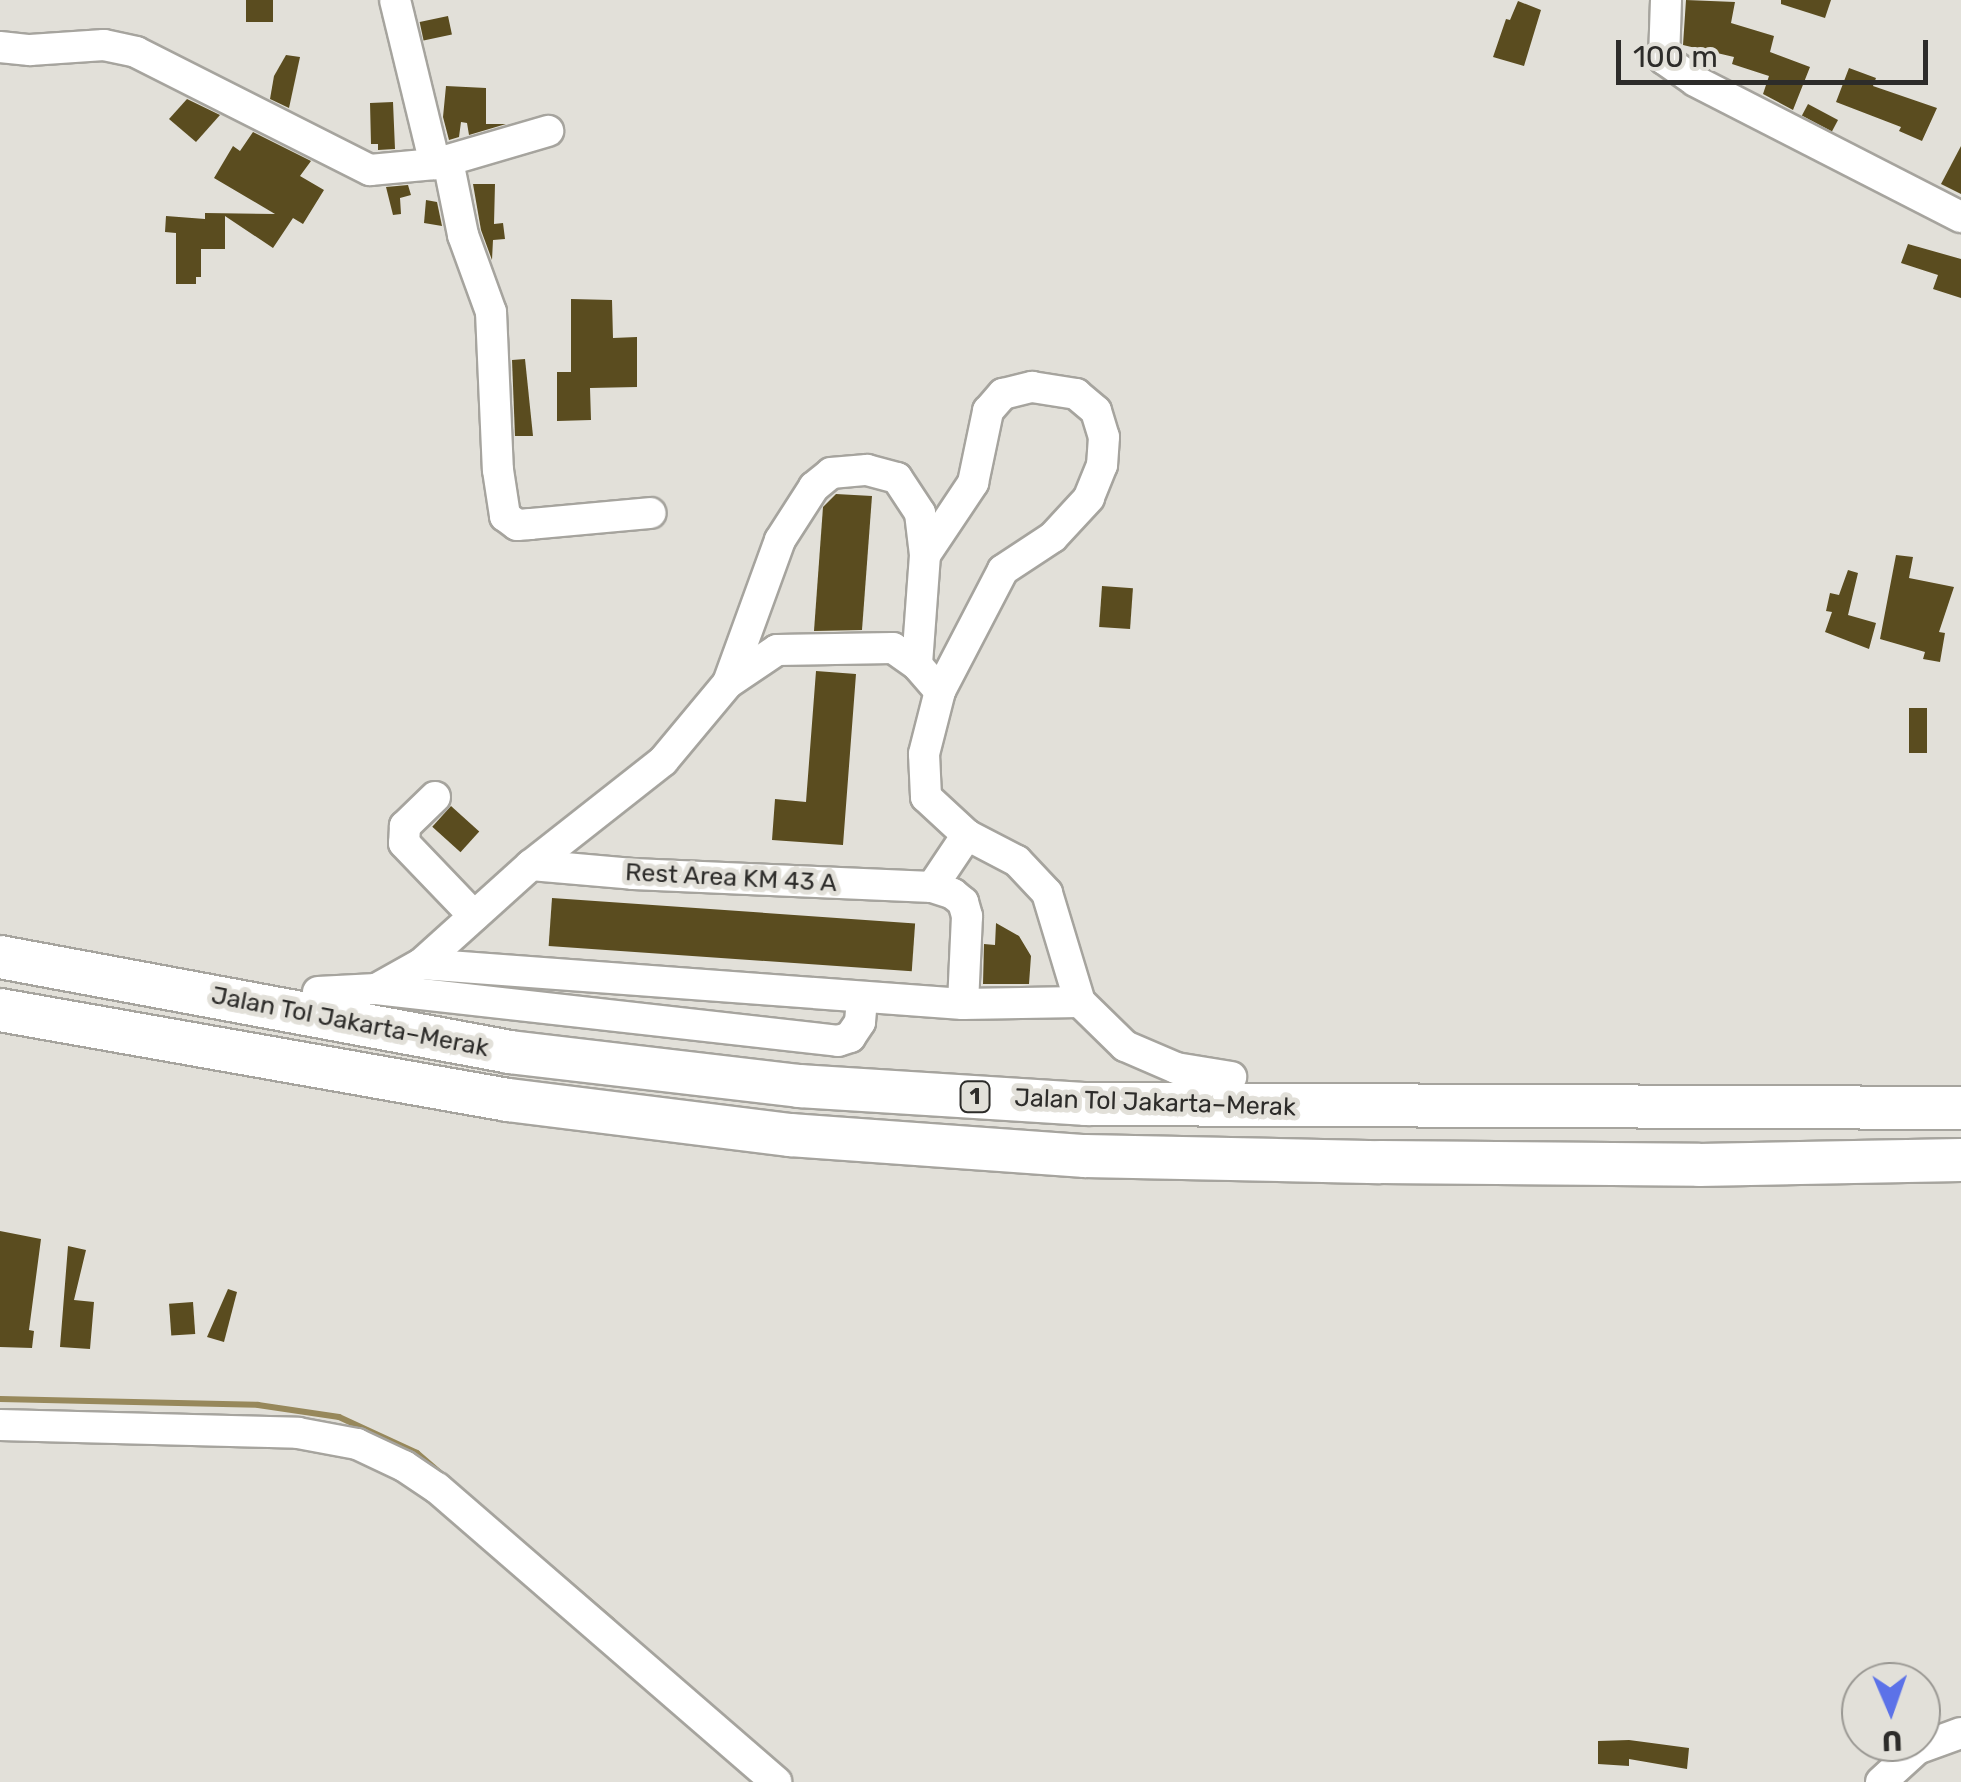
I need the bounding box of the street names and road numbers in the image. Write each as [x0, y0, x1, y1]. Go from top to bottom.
street label: Rest Area KM 43 A [624, 857, 838, 899]
street label: Jalan Tol Jakarta–Merak [209, 980, 491, 1064]
road number: 1 [958, 1080, 992, 1114]
street label: Jalan Tol Jakarta–Merak [1013, 1083, 1297, 1123]

